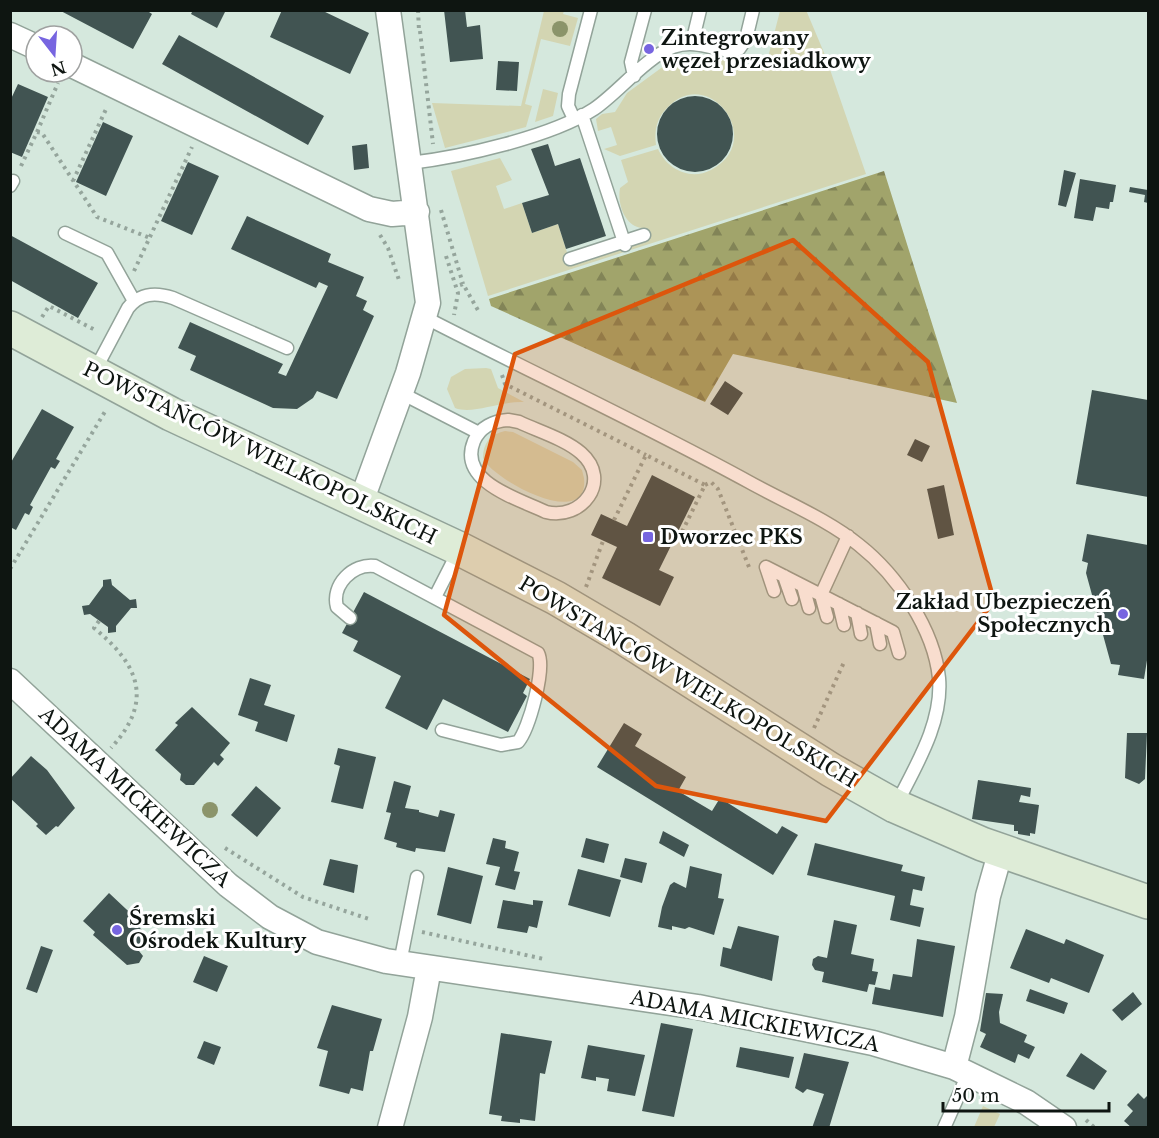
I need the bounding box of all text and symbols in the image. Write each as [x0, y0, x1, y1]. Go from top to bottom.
north arrow [24, 24, 84, 84]
place label: Zintegrowany węzeł przesiadkowy [661, 26, 872, 73]
marker: Zintegrowany węzeł przesiadkowy [642, 42, 656, 56]
text: N [48, 57, 69, 80]
street label: POWSTAŃCÓW WIELKOPOLSKICH [79, 356, 441, 549]
place label: Dworzec PKS [660, 525, 803, 549]
marker: Dworzec PKS [641, 530, 655, 544]
street label: POWSTAŃCÓW WIELKOPOLSKICH [515, 570, 862, 793]
place label: Zakład Ubezpieczeń Społecznych [896, 590, 1112, 637]
marker: Zakład Ubezpieczeń Społecznych [1116, 607, 1130, 621]
street label: ADAMA MICKIEWICZA [34, 701, 236, 892]
place label: Śremski Ośrodek Kultury [129, 905, 307, 953]
marker: Śremski Ośrodek Kultury [110, 923, 124, 937]
street label: ADAMA MICKIEWICZA [628, 985, 882, 1057]
scale bar [943, 1075, 1110, 1113]
text: 50 m [952, 1085, 1000, 1107]

